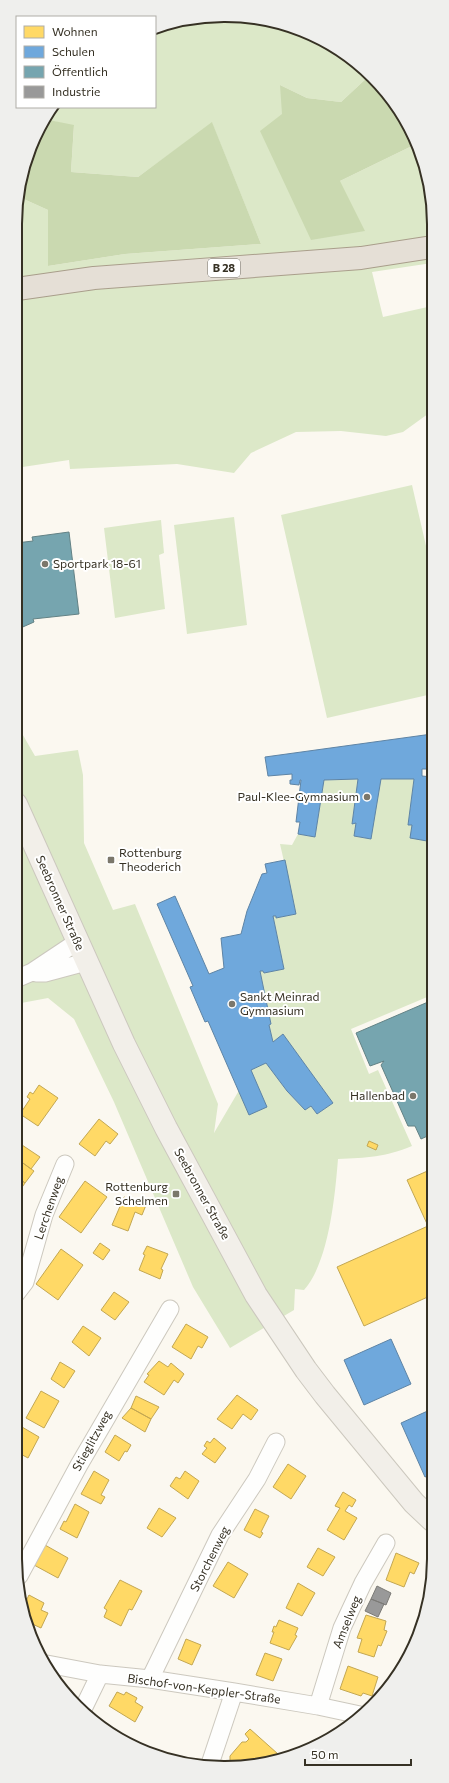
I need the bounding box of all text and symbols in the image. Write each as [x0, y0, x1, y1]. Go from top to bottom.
legend [16, 16, 156, 108]
text: Wohnen [52, 24, 98, 38]
text: Schulen [52, 44, 95, 58]
text: Öffentlich [52, 64, 108, 78]
text: Industrie [52, 84, 100, 98]
road number: B 28 [208, 259, 240, 277]
place label: Sportpark 18-61 [53, 556, 141, 570]
marker: Sportpark 18-61 [40, 559, 50, 569]
place label: Paul-Klee-Gymnasium [237, 789, 359, 803]
marker: Paul-Klee-Gymnasium [362, 792, 372, 802]
place label: Rottenburg Theoderich [119, 845, 182, 873]
street label: Seebronner Straße [34, 853, 88, 952]
marker: Rottenburg Theoderich [106, 855, 116, 865]
place label: Sankt Meinrad Gymnasium [240, 989, 320, 1017]
marker: Sankt Meinrad Gymnasium [227, 999, 237, 1009]
place label: Hallenbad [350, 1088, 405, 1102]
marker: Hallenbad [408, 1091, 418, 1101]
street label: Seebronner Straße [172, 1145, 234, 1242]
street label: Lerchenweg [31, 1174, 66, 1241]
place label: Rottenburg Schelmen [105, 1179, 168, 1207]
marker: Rottenburg Schelmen [171, 1189, 181, 1199]
street label: Stieglitzweg [69, 1407, 114, 1473]
street label: Storchenweg [187, 1523, 232, 1594]
street label: Amselweg [329, 1593, 363, 1650]
street label: Bischof-von-Keppler-Straße [127, 1670, 282, 1706]
scale bar [305, 1741, 411, 1767]
text: 50 m [311, 1747, 339, 1761]

